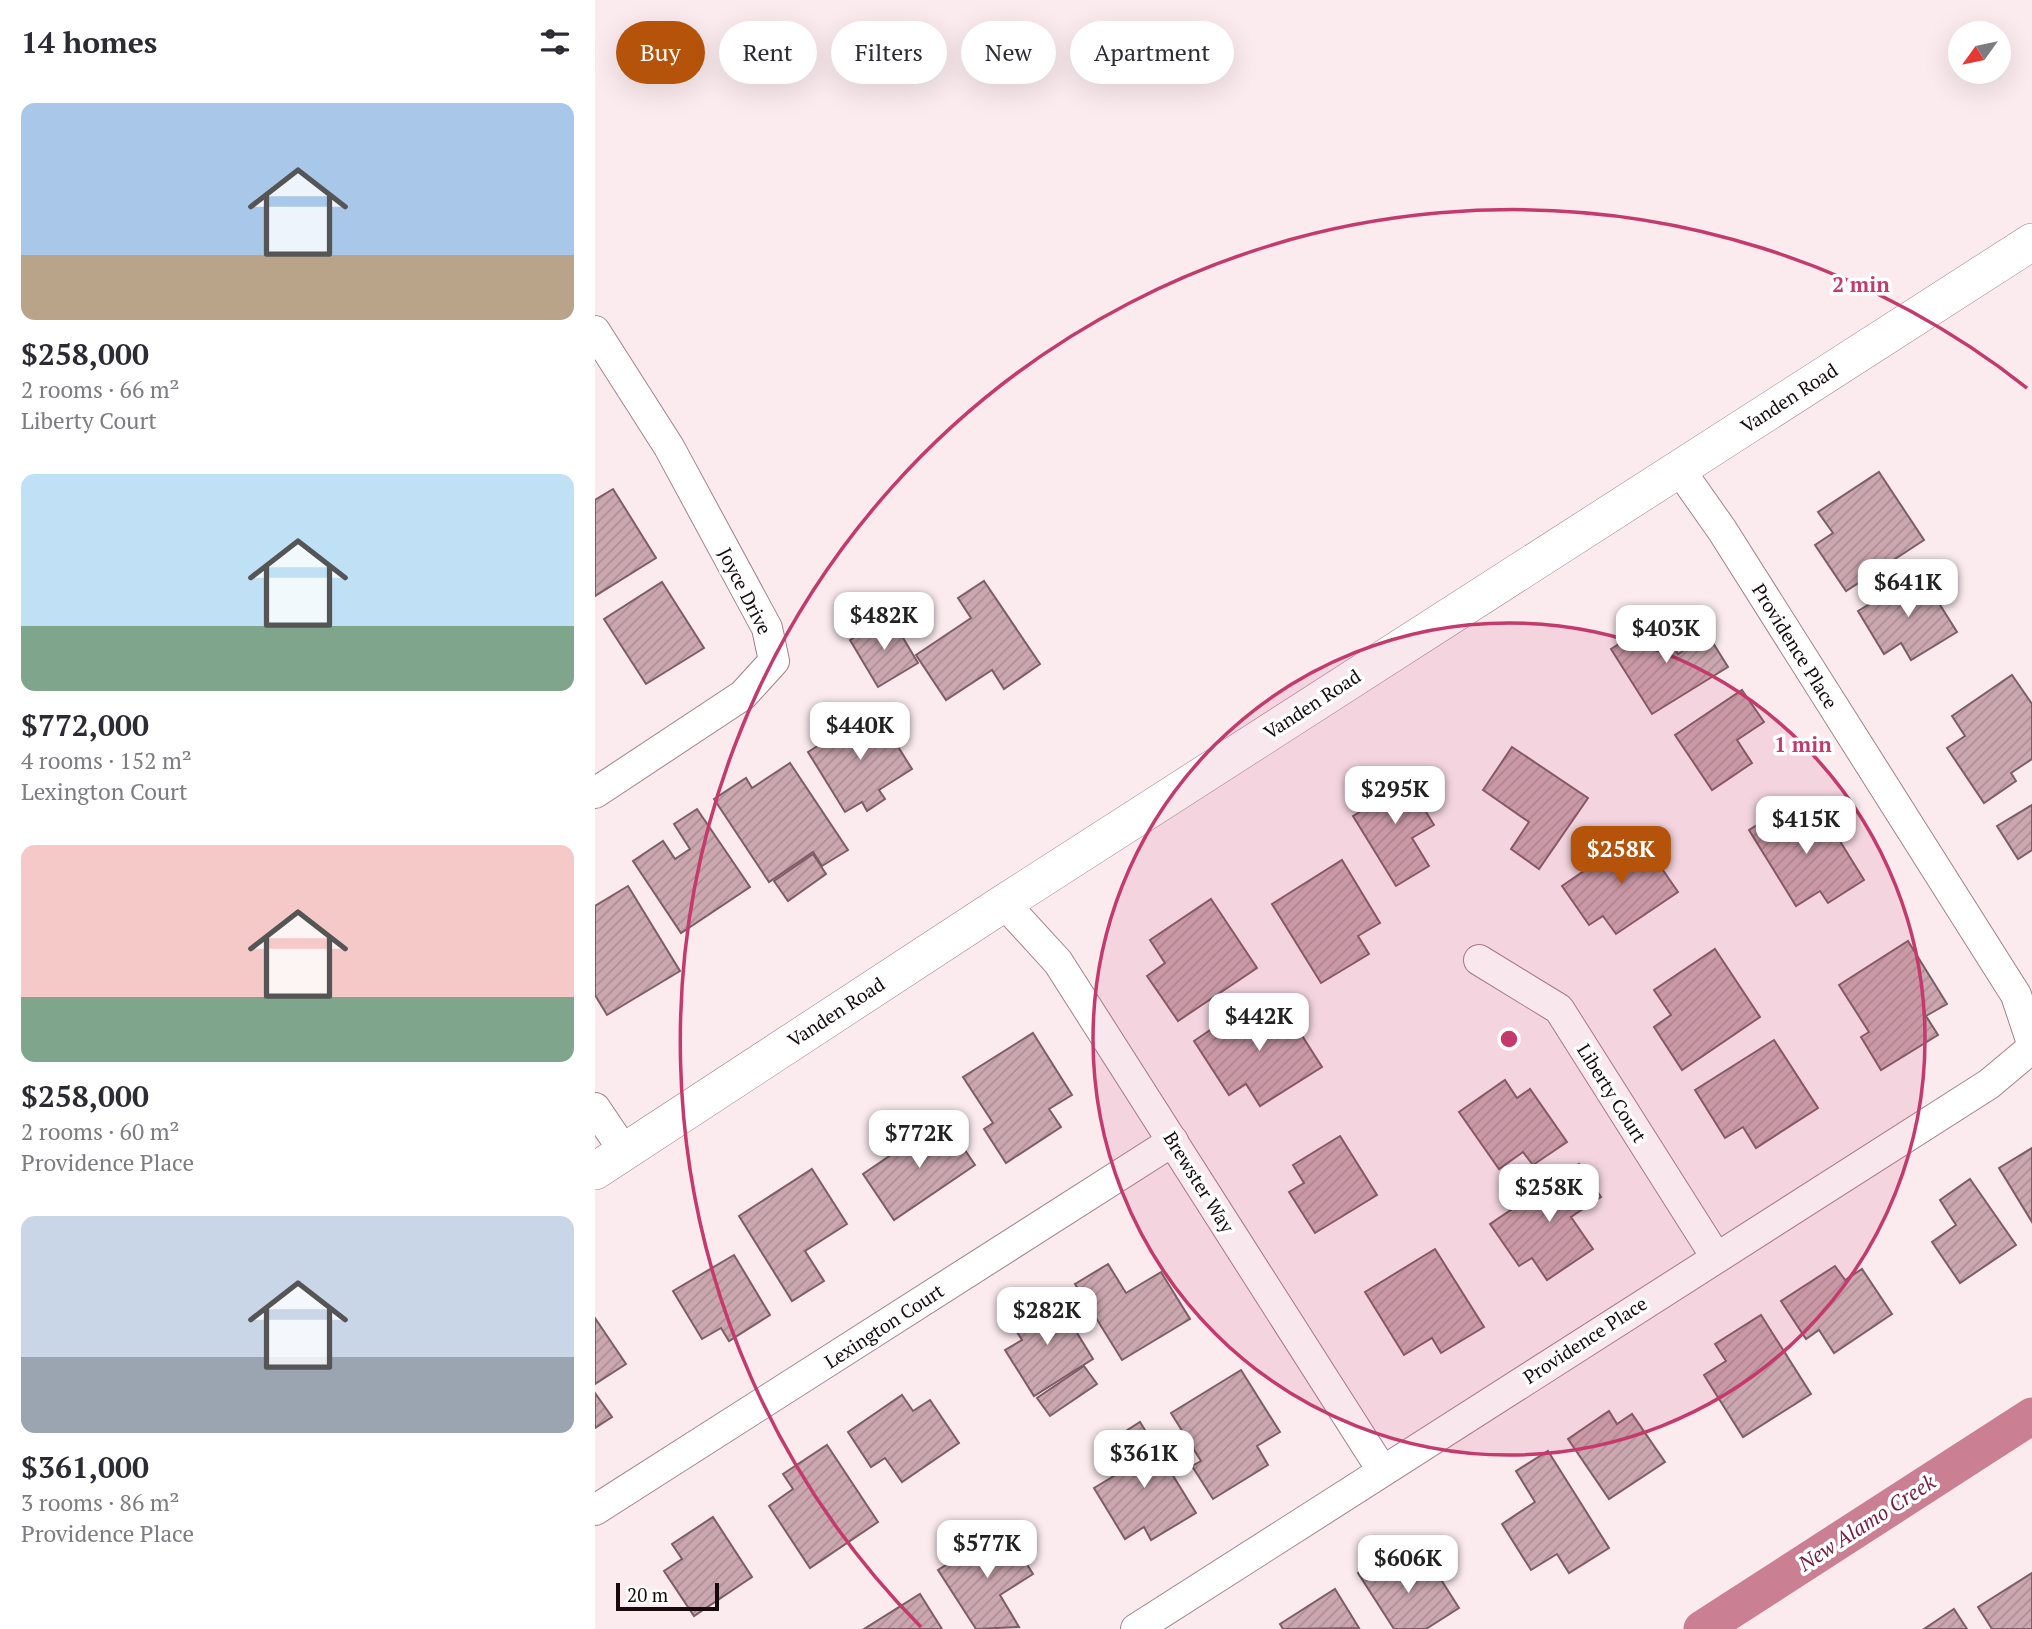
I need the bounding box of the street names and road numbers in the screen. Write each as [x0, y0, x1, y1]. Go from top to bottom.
street label: Vanden Road [1735, 357, 1842, 438]
street label: Joyce Drive [713, 543, 778, 638]
street label: Providence Place [1747, 579, 1844, 713]
street label: Vanden Road [1258, 663, 1365, 744]
street label: Vanden Road [782, 971, 889, 1052]
street label: Liberty Court [1572, 1039, 1653, 1147]
street label: Brewster Way [1158, 1126, 1241, 1237]
street label: Lexington Court [819, 1278, 948, 1374]
street label: Providence Place [1518, 1290, 1651, 1389]

